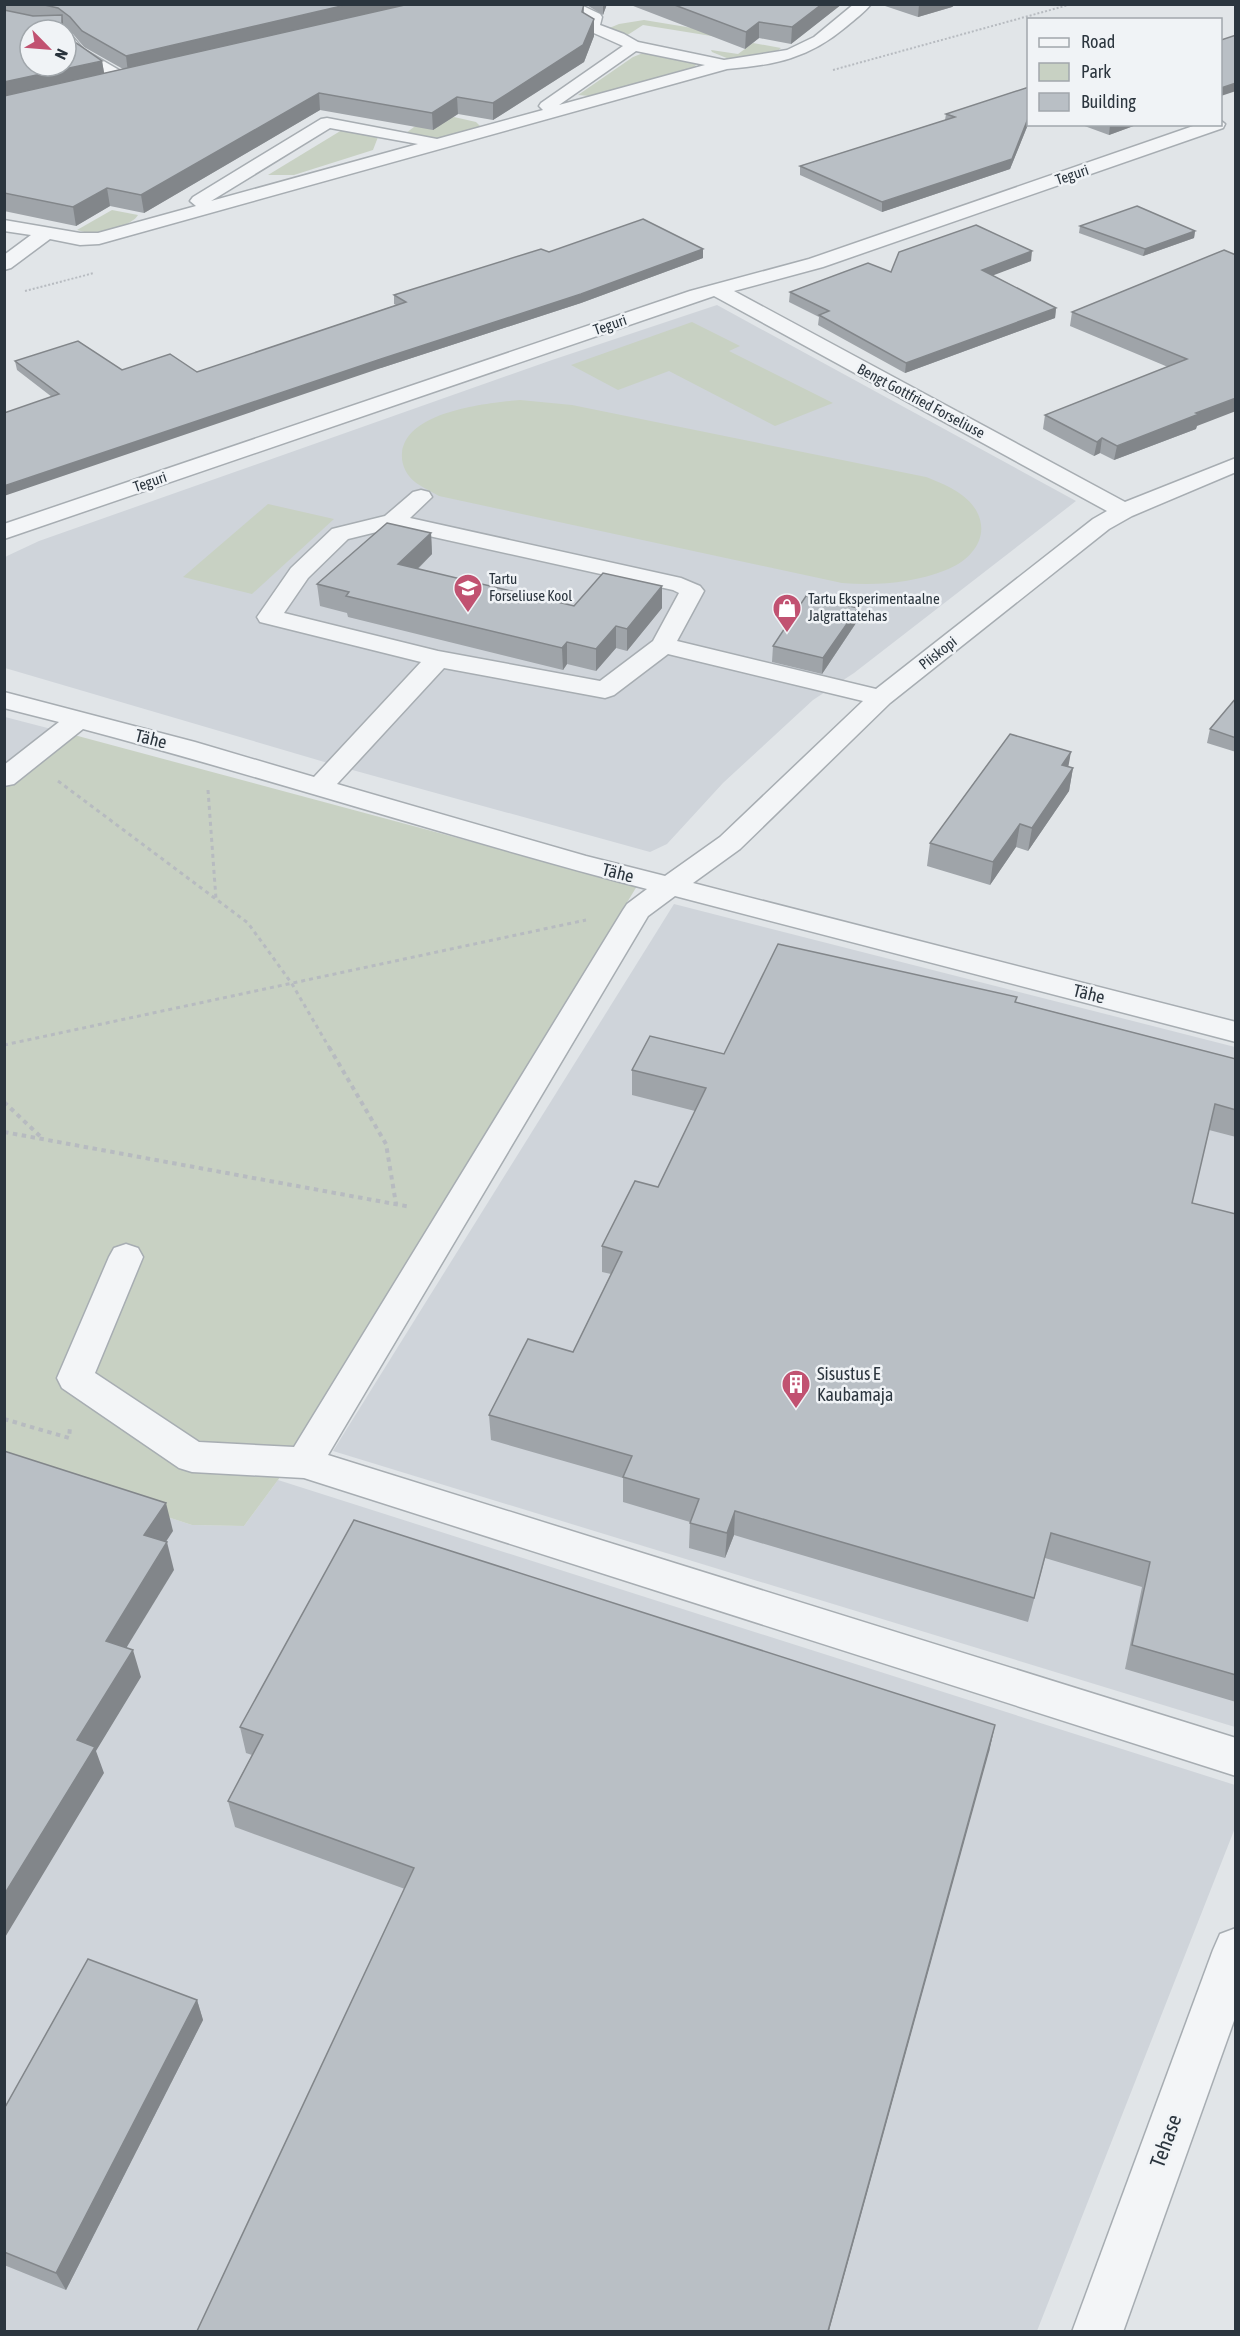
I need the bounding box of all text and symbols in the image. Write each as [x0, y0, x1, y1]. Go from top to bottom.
north arrow [18, 18, 78, 78]
legend [1027, 18, 1222, 126]
text: Road [1081, 31, 1115, 52]
text: N [51, 46, 72, 62]
text: Park [1081, 61, 1111, 82]
text: Building [1081, 91, 1136, 112]
street label: Teguri [1053, 161, 1091, 188]
street label: Teguri [591, 311, 629, 338]
street label: Bengt Gottfried Forseliuse [855, 360, 988, 441]
street label: Teguri [131, 468, 169, 495]
place label: Tartu Forseliuse Kool [489, 570, 572, 604]
school or university icon: Tartu Forseliuse Kool [452, 572, 484, 614]
place label: Tartu Eksperimentaalne Jalgrattatehas [808, 590, 940, 624]
shop icon: Tartu Eksperimentaalne Jalgrattatehas [771, 592, 803, 634]
street label: Piiskopi [915, 633, 960, 673]
street label: Tähe [133, 724, 169, 753]
street label: Tähe [600, 858, 636, 887]
street label: Tähe [1071, 979, 1107, 1008]
place label: Sisustus E Kaubamaja [817, 1363, 893, 1405]
building icon: Sisustus E Kaubamaja [780, 1368, 812, 1410]
street label: Tehase [1144, 2111, 1186, 2170]

